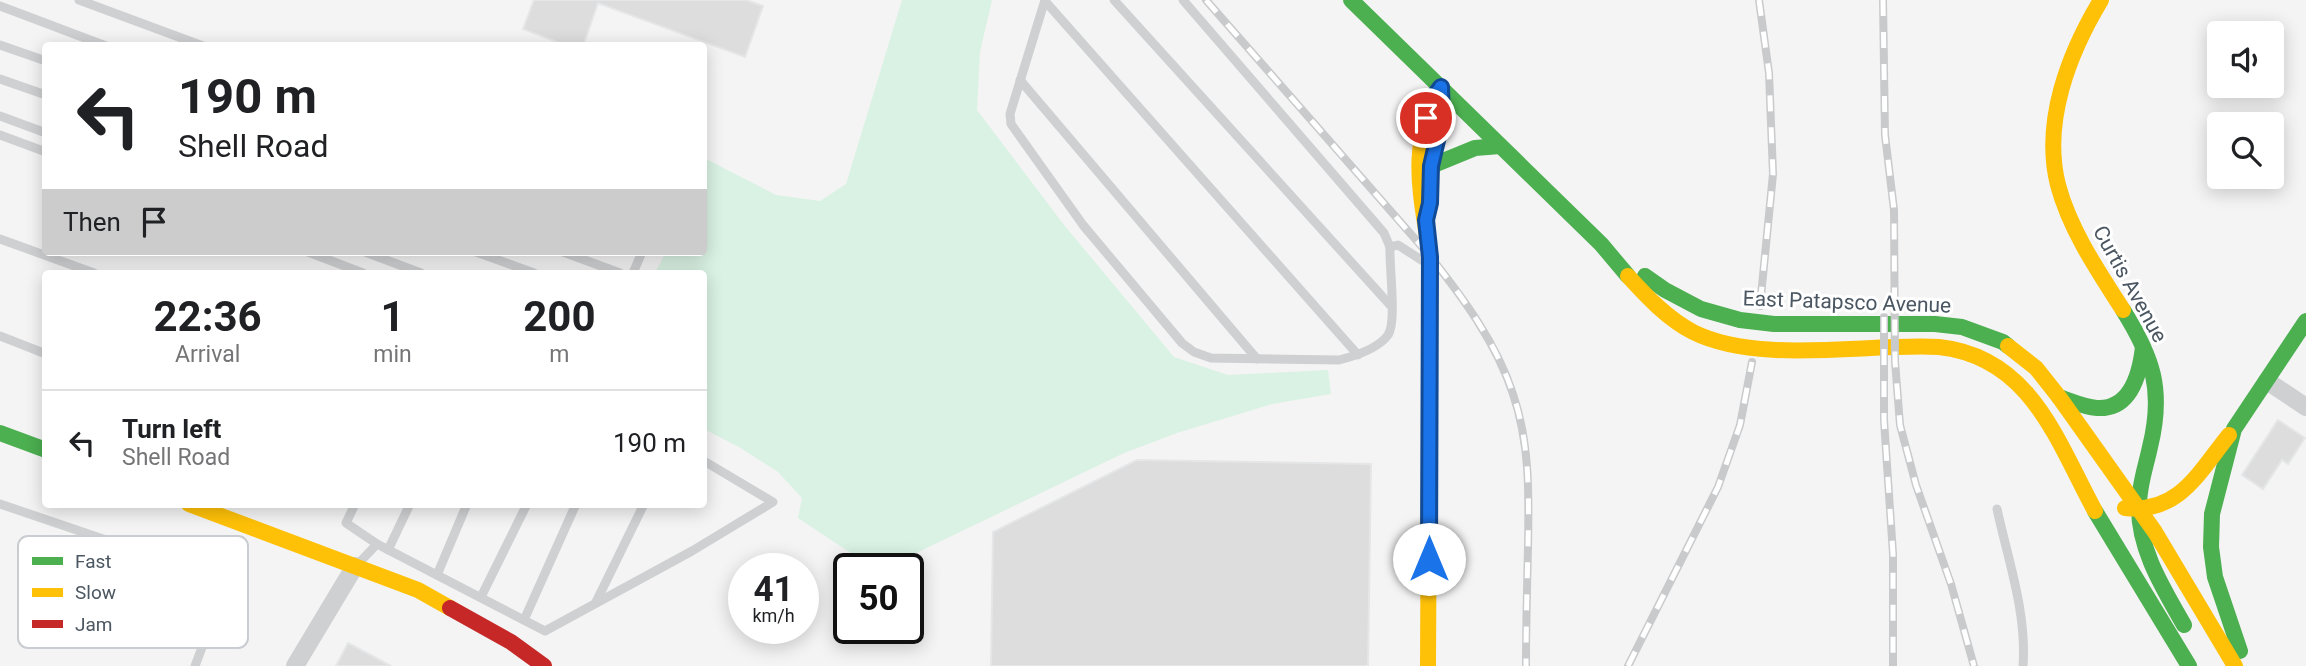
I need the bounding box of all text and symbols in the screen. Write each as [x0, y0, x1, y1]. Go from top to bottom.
map controls [2207, 21, 2284, 189]
button: sound [2207, 21, 2284, 98]
text: 190 m [178, 68, 317, 125]
icon: left [63, 70, 154, 161]
pin [1396, 88, 1456, 148]
icon: arrive [1407, 99, 1445, 137]
button: search [2207, 112, 2284, 189]
text: Shell Road [178, 127, 329, 165]
icon: arrive [135, 203, 173, 241]
text: Then [63, 207, 121, 237]
street label: Curtis Avenue [2088, 222, 2172, 346]
street label: East Patapsco Avenue [1742, 286, 1952, 318]
text: 22:36 [154, 292, 262, 341]
text: 1 [380, 292, 405, 341]
text: 200 [523, 292, 596, 341]
text: Arrival [175, 341, 240, 368]
text: min [373, 341, 412, 368]
text: m [549, 341, 569, 368]
text: Turn left [122, 414, 221, 444]
icon: left [63, 424, 101, 462]
text: 190 m [613, 428, 686, 458]
text: Shell Road [122, 444, 230, 471]
position arrow [1392, 522, 1466, 596]
legend [18, 536, 248, 648]
text: Fast [75, 550, 112, 573]
speed limit sign: 50 [833, 553, 924, 644]
text: 41 [753, 569, 794, 610]
text: Slow [75, 581, 116, 604]
text: km/h [752, 605, 795, 626]
text: Jam [75, 613, 112, 636]

